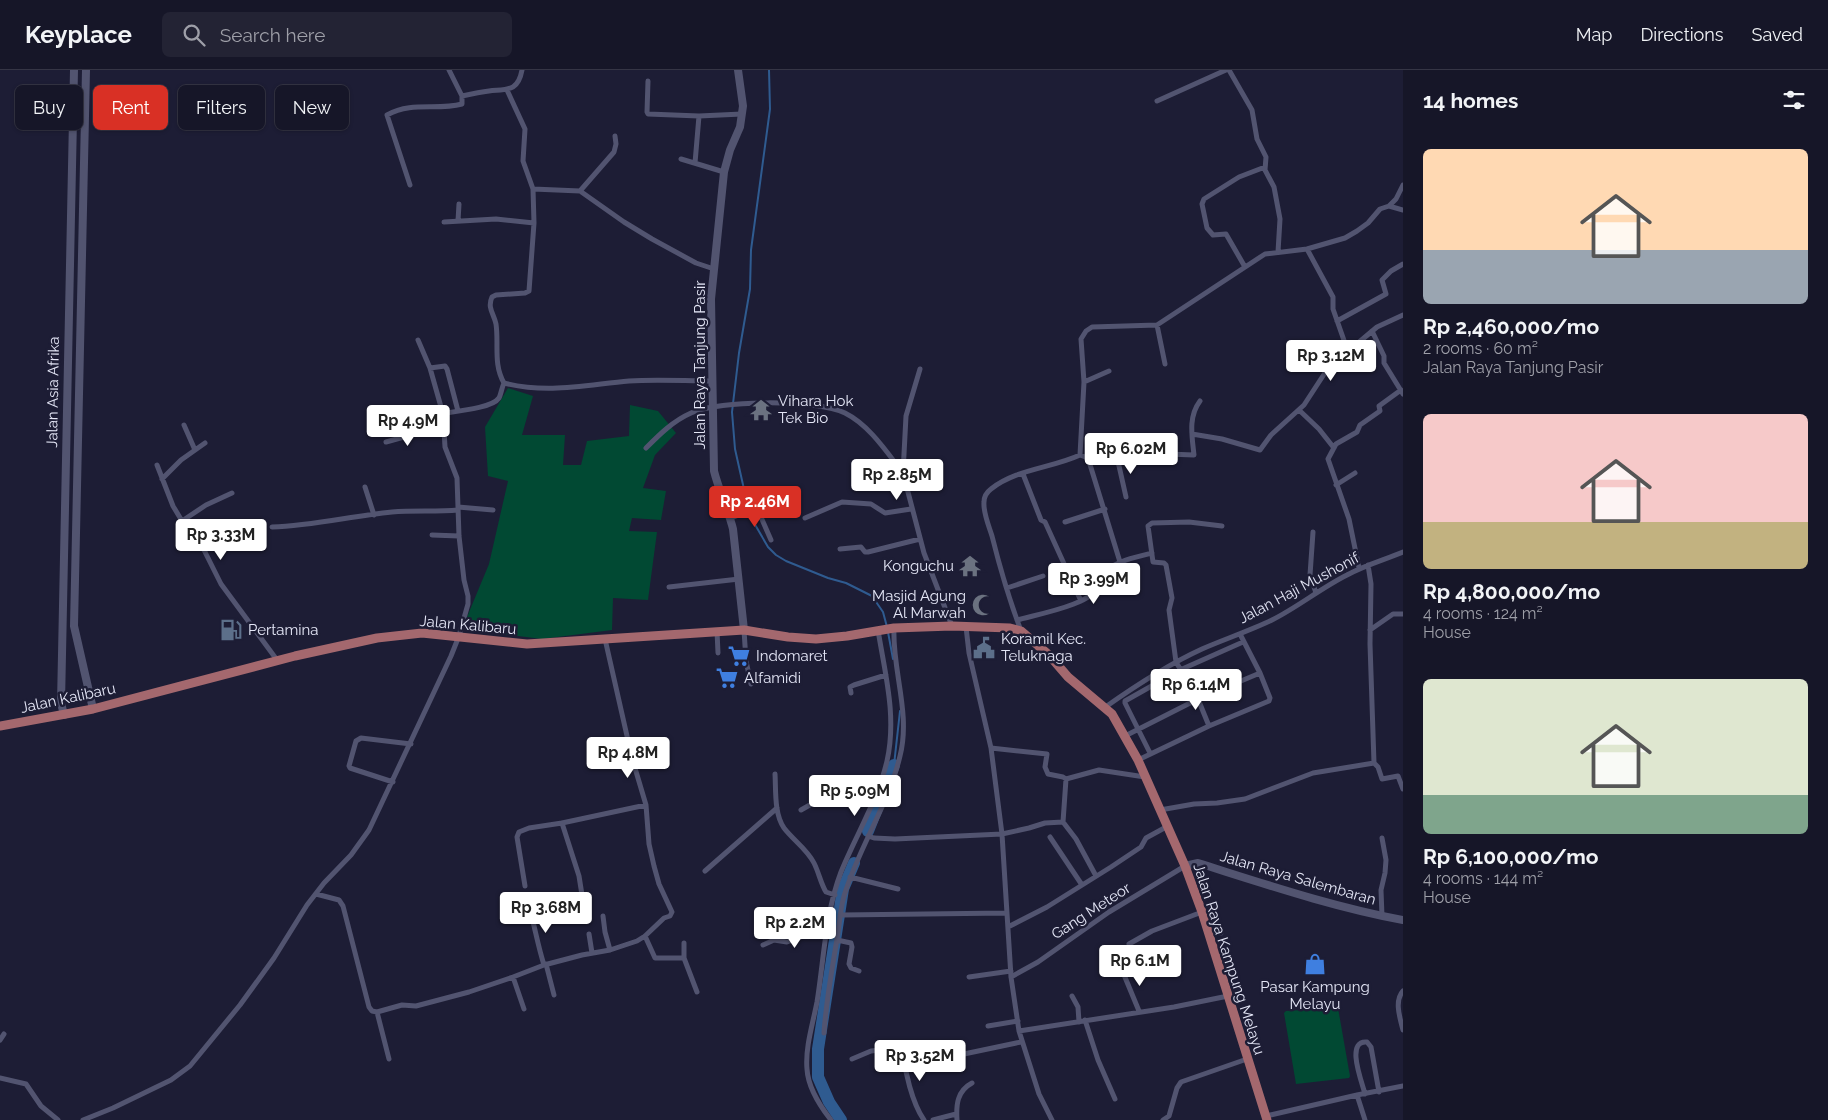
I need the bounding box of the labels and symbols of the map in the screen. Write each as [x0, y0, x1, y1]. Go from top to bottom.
street label: Jalan Raya Tanjung Pasir [691, 280, 709, 450]
street label: Jalan Asia Afrika [43, 336, 63, 448]
pin: Rp 3.12M [1279, 340, 1383, 382]
place label: Vihara Hok Tek Bio [778, 392, 853, 427]
temple icon: Vihara Hok Tek Bio [748, 397, 774, 423]
pin: Rp 4.9M [362, 404, 454, 447]
pin: Rp 6.02M [1079, 432, 1183, 475]
pin: Rp 2.85M [845, 458, 949, 501]
pin: Rp 2.46M [703, 486, 807, 528]
pin: Rp 3.33M [169, 518, 273, 561]
street label: Jalan Haji Mushonif [1236, 548, 1363, 627]
temple icon: Konguchu [957, 553, 983, 579]
place label: Konguchu [883, 557, 954, 575]
pin: Rp 3.99M [1042, 562, 1146, 605]
place label: Masjid Agung Al Marwah [872, 587, 966, 622]
mosque icon: Masjid Agung Al Marwah [970, 592, 996, 618]
street label: Jalan Kalibaru [419, 612, 517, 638]
fuel station icon: Pertamina [218, 617, 244, 643]
place label: Pertamina [248, 621, 318, 639]
place label: Koramil Kec. Teluknaga [1001, 630, 1086, 665]
public building icon: Koramil Kec. Teluknaga [971, 635, 997, 661]
supermarket icon: Indomaret [726, 643, 752, 669]
place label: Indomaret [756, 647, 827, 665]
supermarket icon: Alfamidi [714, 665, 740, 691]
pin: Rp 6.14M [1144, 668, 1248, 711]
place label: Alfamidi [744, 669, 801, 687]
street label: Jalan Kalibaru [19, 679, 117, 717]
pin: Rp 4.8M [582, 736, 674, 779]
pin: Rp 5.09M [803, 774, 907, 817]
street label: Jalan Raya Salembaran [1218, 847, 1378, 909]
street label: Jalan Raya Kampung Melayu [1190, 861, 1269, 1057]
street label: Gang Meteor [1048, 878, 1134, 943]
pin: Rp 3.68M [494, 892, 598, 934]
pin: Rp 2.2M [749, 906, 841, 949]
pin: Rp 6.1M [1094, 944, 1186, 987]
shop icon: Pasar Kampung Melayu [1302, 951, 1328, 977]
place label: Pasar Kampung Melayu [1260, 978, 1370, 1013]
pin: Rp 3.52M [868, 1040, 972, 1082]

